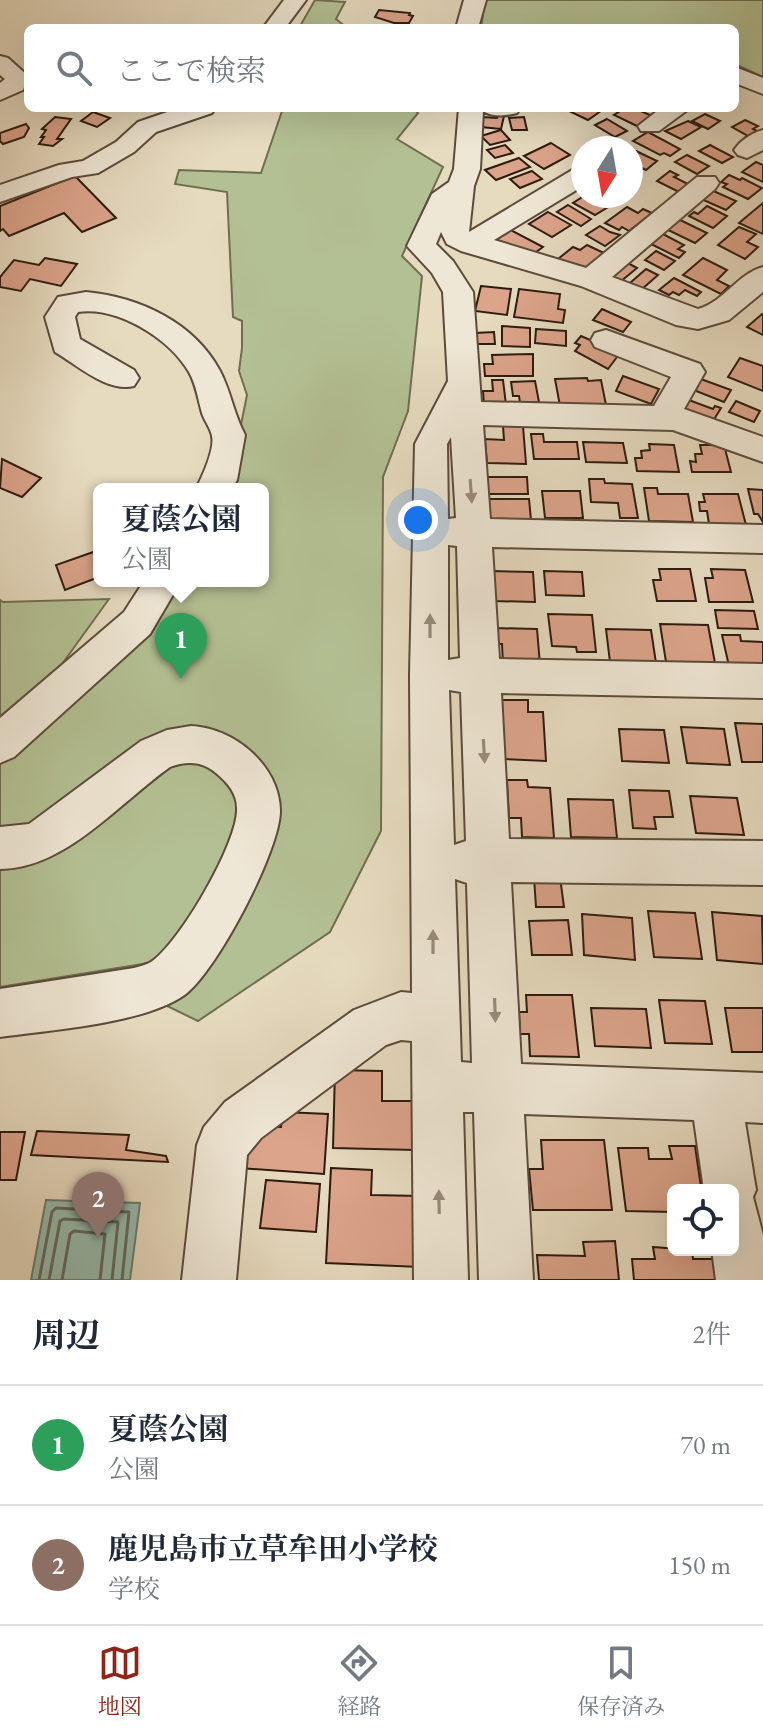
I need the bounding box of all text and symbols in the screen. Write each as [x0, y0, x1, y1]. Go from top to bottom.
search box [24, 24, 739, 112]
icon: search [52, 46, 96, 90]
text: ここで検索 [116, 51, 266, 90]
north arrow [571, 136, 643, 208]
one-way arrow [465, 479, 478, 504]
popup [93, 483, 269, 587]
text: 夏蔭公園 [121, 499, 241, 538]
your location [398, 500, 438, 540]
text: 公園 [121, 542, 173, 576]
pin: 1 [155, 613, 207, 679]
one-way arrow [424, 613, 436, 638]
one-way arrow [477, 739, 490, 764]
one-way arrow [427, 929, 439, 954]
one-way arrow [488, 998, 501, 1023]
pin: 2 [72, 1172, 124, 1238]
map controls [667, 1184, 739, 1256]
button: locate [667, 1184, 739, 1256]
one-way arrow [433, 1189, 445, 1214]
text: 周辺 [32, 1313, 100, 1357]
text: 2件 [693, 1317, 731, 1351]
text: 夏蔭公園 [108, 1409, 228, 1448]
text: 1 [51, 1428, 65, 1462]
text: 70 m [681, 1428, 731, 1462]
text: 公園 [108, 1452, 160, 1486]
text: 鹿児島市立草牟田小学校 [108, 1529, 438, 1568]
text: 2 [51, 1548, 65, 1582]
text: 150 m [668, 1548, 731, 1582]
text: 学校 [108, 1572, 160, 1606]
tab: 地図 [98, 1641, 142, 1721]
tab: 経路 [337, 1641, 381, 1721]
tab: 保存済み [577, 1641, 665, 1721]

